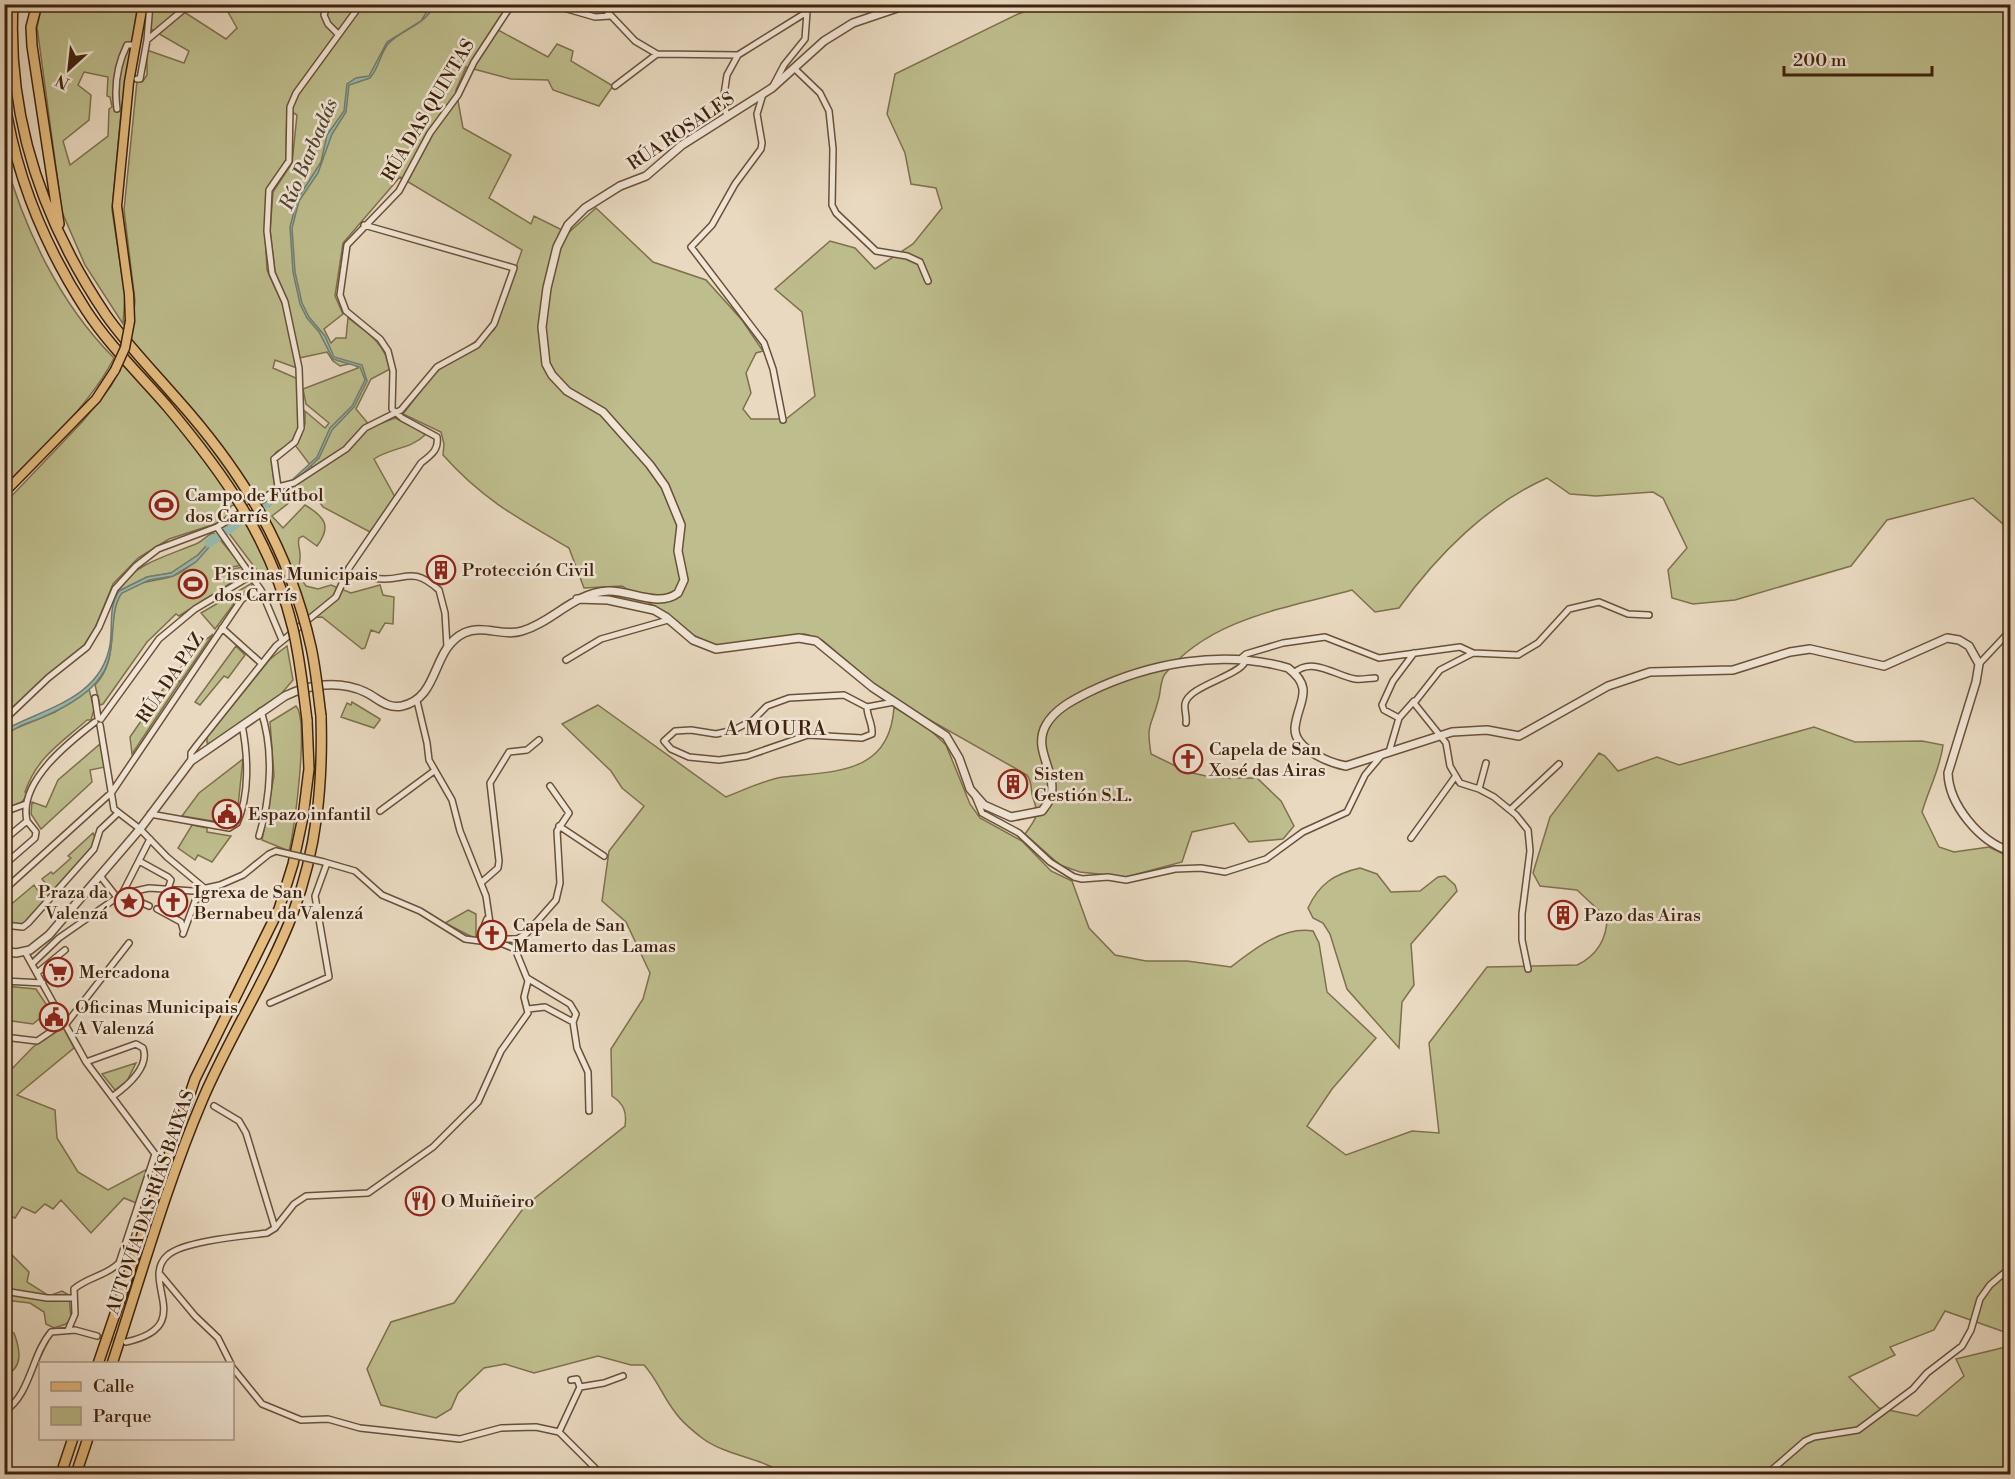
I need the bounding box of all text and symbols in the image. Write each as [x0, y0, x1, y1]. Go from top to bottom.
street label: RÚA DAS QUINTAS [377, 35, 480, 186]
north arrow [39, 39, 99, 99]
scale bar [1784, 39, 1932, 77]
text: 200 m [1793, 49, 1847, 72]
text: N [52, 70, 73, 93]
street label: RÚA ROSALES [623, 87, 739, 176]
water label: Río Barbadás [274, 95, 344, 215]
place label: Campo de Fútbol dos Carrís [185, 484, 324, 528]
sports icon: Campo de Fútbol dos Carrís [148, 489, 180, 521]
building icon: Protección Civil [425, 554, 457, 586]
place label: Protección Civil [462, 559, 595, 582]
place label: Piscinas Municipais dos Carrís [214, 563, 378, 607]
sports icon: Piscinas Municipais dos Carrís [177, 568, 209, 600]
street label: RÚA DA PAZ [132, 629, 209, 728]
district label: A MOURA [723, 717, 828, 742]
place label: Capela de San Xosé das Airas [1208, 738, 1326, 782]
church icon: Capela de San Xosé das Airas [1172, 743, 1204, 775]
place label: Sisten Gestión S.L. [1034, 763, 1132, 807]
building icon: Sisten Gestión S.L. [997, 768, 1029, 800]
public building icon: Espazo infantil [211, 798, 243, 830]
place label: Espazo infantil [248, 803, 372, 826]
place label: Praza da Valenzá [38, 881, 109, 925]
place label: Igrexa de San Bernabeu da Valenzá [193, 881, 364, 925]
place icon: Praza da Valenzá [113, 886, 145, 918]
church icon: Igrexa de San Bernabeu da Valenzá [157, 886, 189, 918]
building icon: Pazo das Airas [1547, 899, 1579, 931]
place label: Pazo das Airas [1584, 904, 1701, 927]
place label: Capela de San Mamerto das Lamas [513, 914, 676, 958]
church icon: Capela de San Mamerto das Lamas [476, 919, 508, 951]
supermarket icon: Mercadona [42, 956, 74, 988]
place label: Mercadona [79, 961, 171, 984]
place label: Oficinas Municipais A Valenzá [74, 996, 238, 1040]
public building icon: Oficinas Municipais A Valenzá [38, 1001, 70, 1033]
street label: AUTOVÍA DAS RÍAS BAIXAS [101, 1087, 200, 1318]
restaurant icon: O Muiñeiro [404, 1185, 436, 1217]
place label: O Muiñeiro [441, 1190, 534, 1213]
legend [39, 1362, 234, 1440]
text: Calle [93, 1375, 134, 1398]
text: Parque [93, 1405, 152, 1428]

